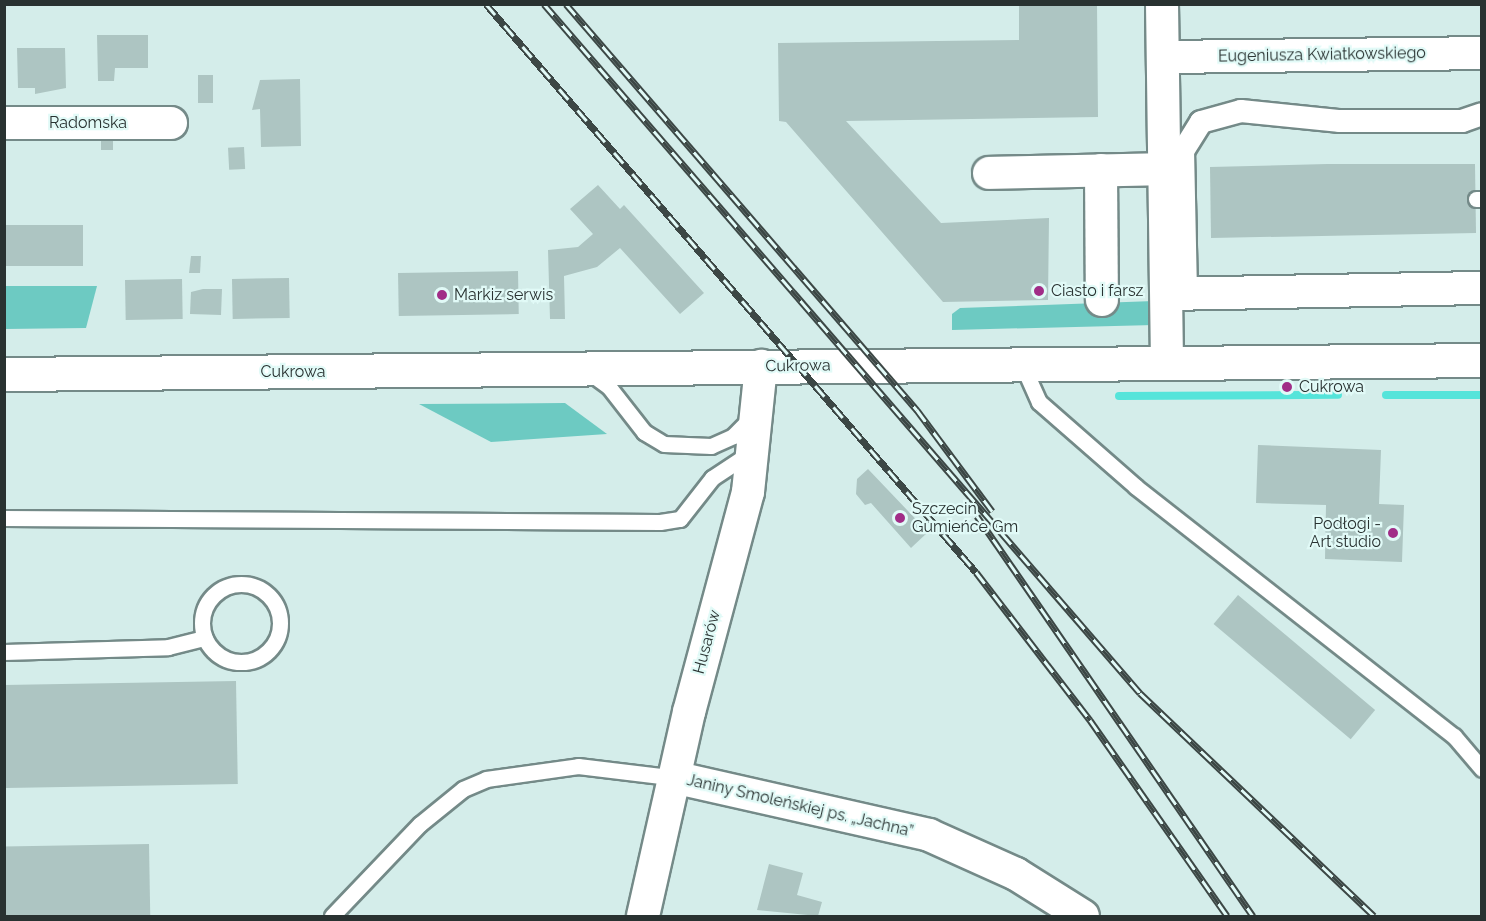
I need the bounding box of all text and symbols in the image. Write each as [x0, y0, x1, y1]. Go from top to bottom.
street label: Eugeniusza Kwiatkowskiego [1218, 44, 1426, 66]
street label: Radomska [49, 113, 127, 133]
place label: Ciasto i farsz [1051, 281, 1143, 301]
marker: Ciasto i farsz [1032, 284, 1046, 298]
place label: Markiz serwis [454, 285, 553, 305]
marker: Markiz serwis [435, 288, 449, 302]
street label: Cukrowa [765, 356, 831, 376]
street label: Cukrowa [260, 362, 326, 382]
place label: Cukrowa [1299, 377, 1364, 397]
marker: Cukrowa [1280, 380, 1294, 394]
place label: Szczecin Gumieńce Gm [912, 499, 1018, 537]
marker: Szczecin Gumieńce Gm [893, 511, 907, 525]
place label: Podłogi - Art studio [1310, 514, 1381, 552]
marker: Podłogi - Art studio [1386, 526, 1400, 540]
street label: Husarów [689, 608, 725, 676]
street label: Janiny Smoleńskiej ps. „Jachna” [685, 771, 915, 841]

